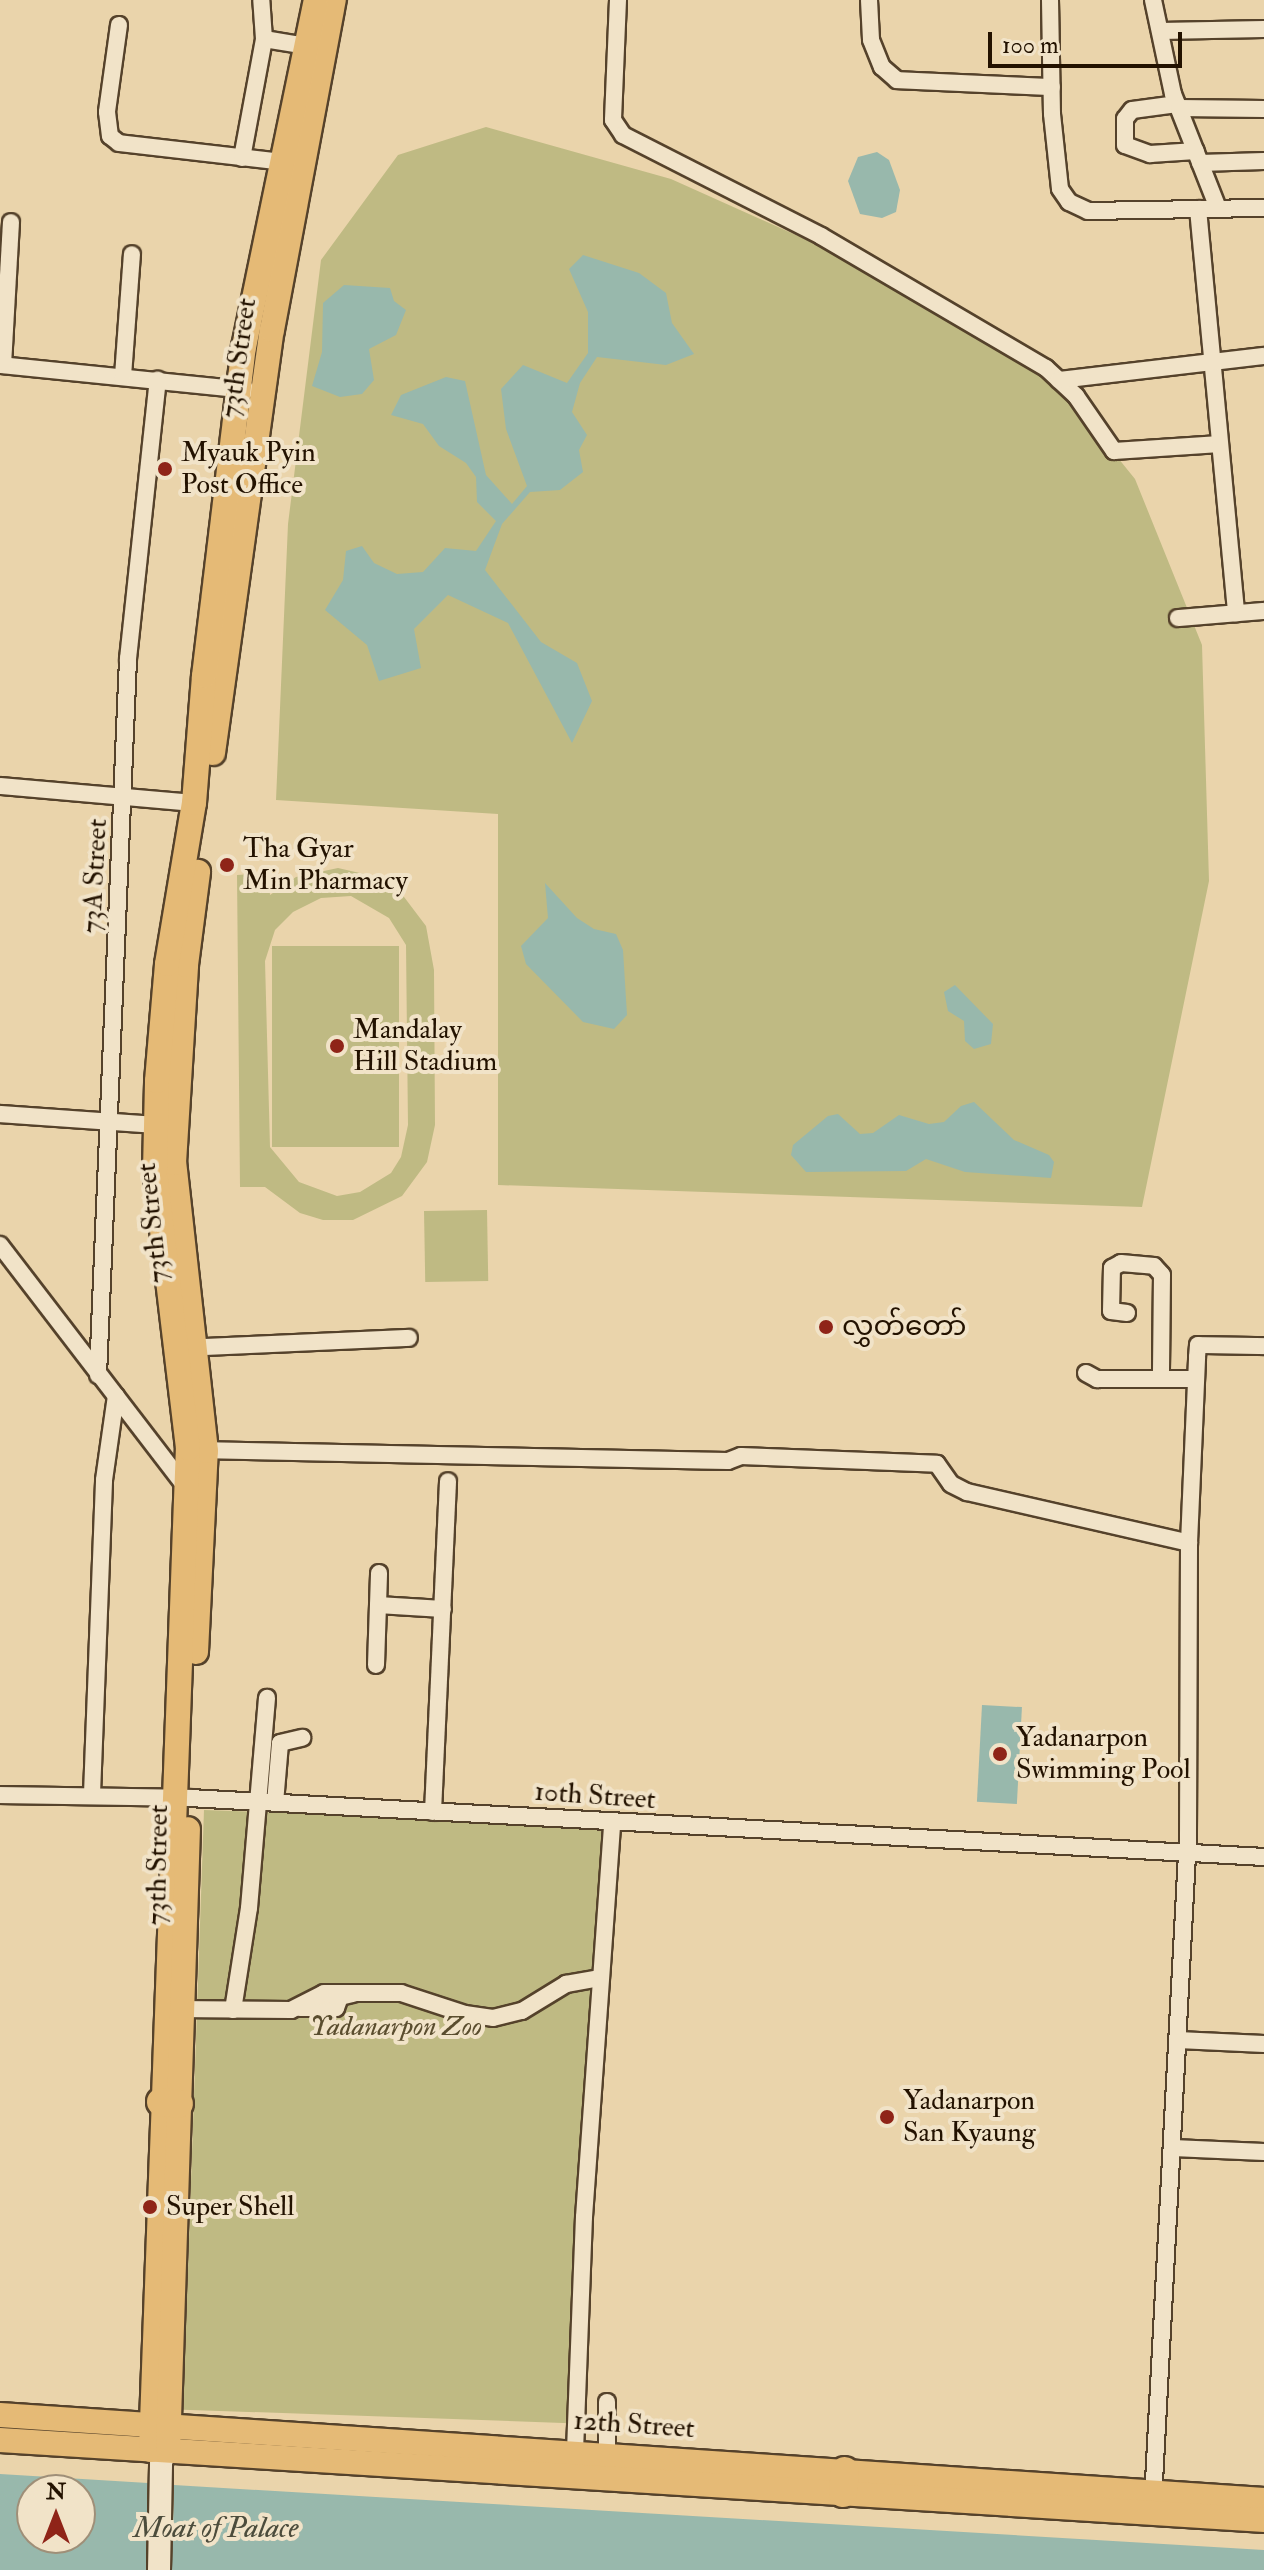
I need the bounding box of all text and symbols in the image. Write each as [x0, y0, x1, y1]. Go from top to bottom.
scale bar [992, 16, 1186, 66]
text: 100 m [1002, 30, 1059, 61]
street label: 73th Street [214, 296, 264, 420]
place label: Myauk Pyin Post Office [181, 436, 316, 502]
marker: Myauk Pyin Post Office [156, 460, 174, 478]
street label: 73A Street [75, 818, 115, 934]
place label: Tha Gyar Min Pharmacy [243, 832, 408, 898]
marker: Tha Gyar Min Pharmacy [218, 856, 236, 874]
place label: Mandalay Hill Stadium [353, 1013, 497, 1079]
marker: Mandalay Hill Stadium [328, 1037, 346, 1055]
street label: 73th Street [130, 1161, 176, 1285]
place label: လွှတ်တော် [842, 1310, 967, 1344]
marker: လွှတ်တော် [817, 1318, 835, 1336]
place label: Yadanarpon Swimming Pool [1016, 1721, 1191, 1787]
marker: Yadanarpon Swimming Pool [991, 1745, 1009, 1763]
street label: 10th Street [533, 1775, 657, 1817]
street label: 73th Street [140, 1804, 176, 1926]
park label: Yadanarpon Zoo [310, 2010, 482, 2044]
place label: Yadanarpon San Kyaung [903, 2084, 1035, 2150]
marker: Yadanarpon San Kyaung [878, 2108, 896, 2126]
place label: Super Shell [166, 2190, 294, 2224]
marker: Super Shell [141, 2198, 159, 2216]
street label: 12th Street [572, 2404, 696, 2446]
north arrow [16, 2474, 96, 2554]
text: N [46, 2478, 66, 2506]
water label: Moat of Palace [133, 2510, 299, 2546]

